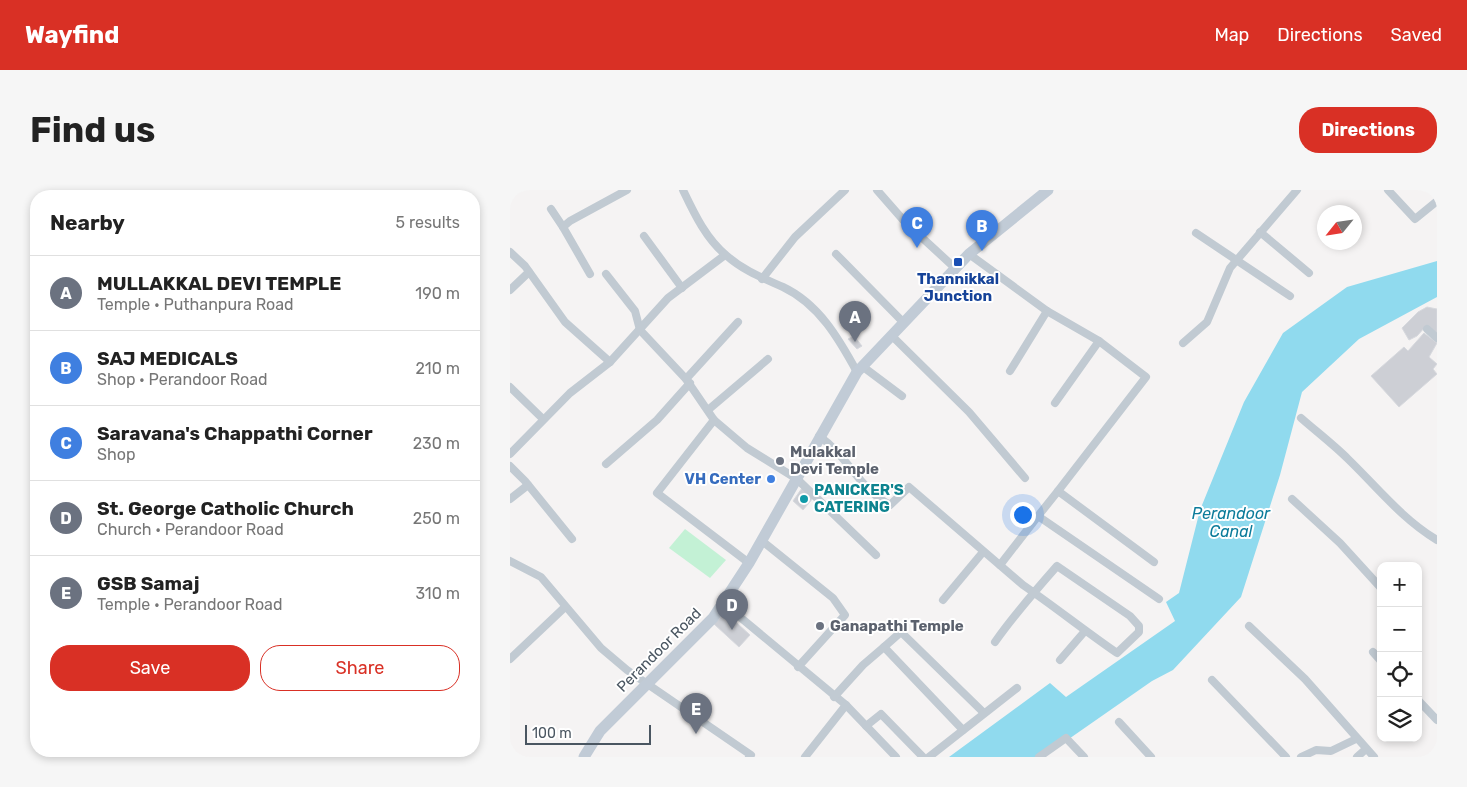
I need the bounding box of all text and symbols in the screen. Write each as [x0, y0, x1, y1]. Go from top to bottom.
text: Wayfind [25, 21, 119, 49]
text: Map [1214, 24, 1249, 46]
text: Directions [1277, 24, 1363, 46]
text: Saved [1391, 24, 1442, 46]
button: Directions [1299, 107, 1437, 153]
text: Find us [30, 109, 155, 151]
north arrow [1317, 205, 1362, 250]
pin: C [901, 207, 933, 248]
text: Nearby [50, 210, 125, 235]
pin: B [966, 210, 998, 251]
text: 5 results [396, 213, 460, 232]
marker: Thannikkal Junction [952, 256, 964, 268]
place label: Thannikkal Junction [917, 270, 999, 305]
text: MULLAKKAL DEVI TEMPLE [97, 272, 341, 295]
text: A [60, 284, 72, 303]
text: 190 m [415, 284, 460, 303]
text: Temple · Puthanpura Road [97, 295, 294, 314]
pin: A [839, 301, 871, 342]
text: SAJ MEDICALS [97, 347, 238, 370]
text: B [60, 359, 72, 378]
text: 210 m [415, 359, 460, 378]
text: Shop · Perandoor Road [97, 370, 268, 389]
text: Saravana's Chappathi Corner [97, 422, 373, 445]
text: C [60, 434, 72, 453]
text: 230 m [413, 434, 460, 453]
place label: Mulakkal Devi Temple [790, 443, 879, 478]
text: Shop [97, 445, 135, 464]
marker: Mulakkal Devi Temple [774, 455, 786, 467]
place label: VH Center [685, 470, 761, 488]
marker: VH Center [765, 473, 777, 485]
place label: PANICKER'S CATERING [814, 481, 904, 516]
marker: PANICKER'S CATERING [798, 493, 810, 505]
text: St. George Catholic Church [97, 497, 354, 520]
your location [1010, 502, 1036, 528]
water label: Perandoor Canal [1192, 504, 1271, 541]
text: D [60, 509, 72, 528]
text: 250 m [413, 509, 460, 528]
text: Church · Perandoor Road [97, 520, 284, 539]
map controls [1377, 562, 1422, 742]
button: + [1377, 562, 1422, 607]
text: GSB Samaj [97, 572, 200, 595]
text: E [61, 584, 71, 603]
text: 310 m [416, 584, 460, 603]
pin: D [716, 589, 748, 630]
text: Temple · Perandoor Road [97, 595, 282, 614]
street label: Perandoor Road [613, 604, 705, 696]
button: − [1377, 607, 1422, 652]
place label: Ganapathi Temple [830, 617, 964, 635]
marker: Ganapathi Temple [814, 620, 826, 632]
button: Save [50, 645, 250, 691]
button: Share [260, 645, 460, 691]
button: locate [1377, 652, 1422, 697]
pin: E [680, 693, 712, 734]
button: layers [1377, 697, 1422, 742]
scale bar [525, 722, 651, 745]
text: 100 m [532, 725, 572, 742]

